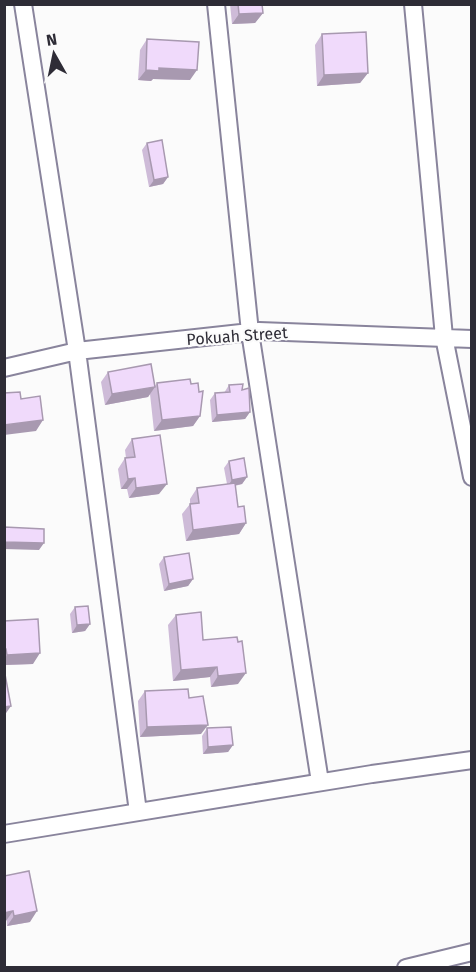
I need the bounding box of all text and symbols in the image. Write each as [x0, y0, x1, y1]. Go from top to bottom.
north arrow [24, 24, 84, 84]
text: N [45, 29, 58, 50]
street label: Pokuah Street [186, 323, 288, 349]

